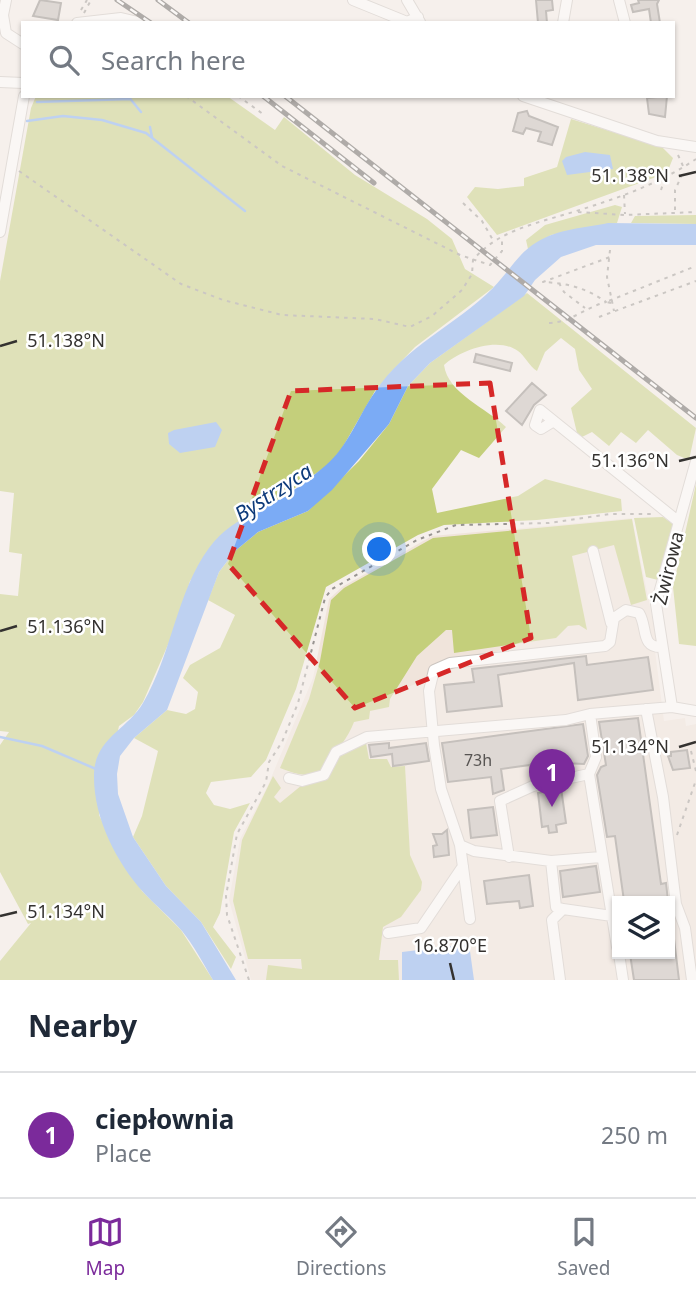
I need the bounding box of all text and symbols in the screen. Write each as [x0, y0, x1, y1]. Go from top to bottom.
search box [21, 21, 675, 98]
icon: search [45, 41, 83, 79]
text: Search here [101, 42, 246, 78]
text: 51.138°N [591, 163, 669, 187]
text: 51.138°N [27, 328, 105, 352]
text: 51.136°N [591, 448, 669, 472]
water label: Bystrzyca [229, 456, 317, 528]
street label: Żwirowa [646, 529, 690, 607]
your location [362, 532, 396, 566]
text: 51.136°N [27, 614, 105, 638]
text: 51.134°N [591, 734, 669, 758]
house number: 73h [464, 749, 492, 771]
pin: 1 [529, 749, 575, 807]
map controls [612, 896, 675, 959]
button: layers [612, 896, 675, 959]
text: 51.134°N [27, 899, 105, 923]
text: 16.870°E [413, 933, 487, 957]
text: Nearby [28, 1005, 137, 1046]
text: ciepłownia [95, 1101, 234, 1137]
text: 1 [44, 1119, 58, 1151]
text: 250 m [601, 1119, 668, 1151]
text: Place [95, 1137, 152, 1169]
tab: Map [86, 1213, 125, 1281]
tab: Directions [296, 1213, 386, 1281]
tab: Saved [557, 1213, 610, 1281]

